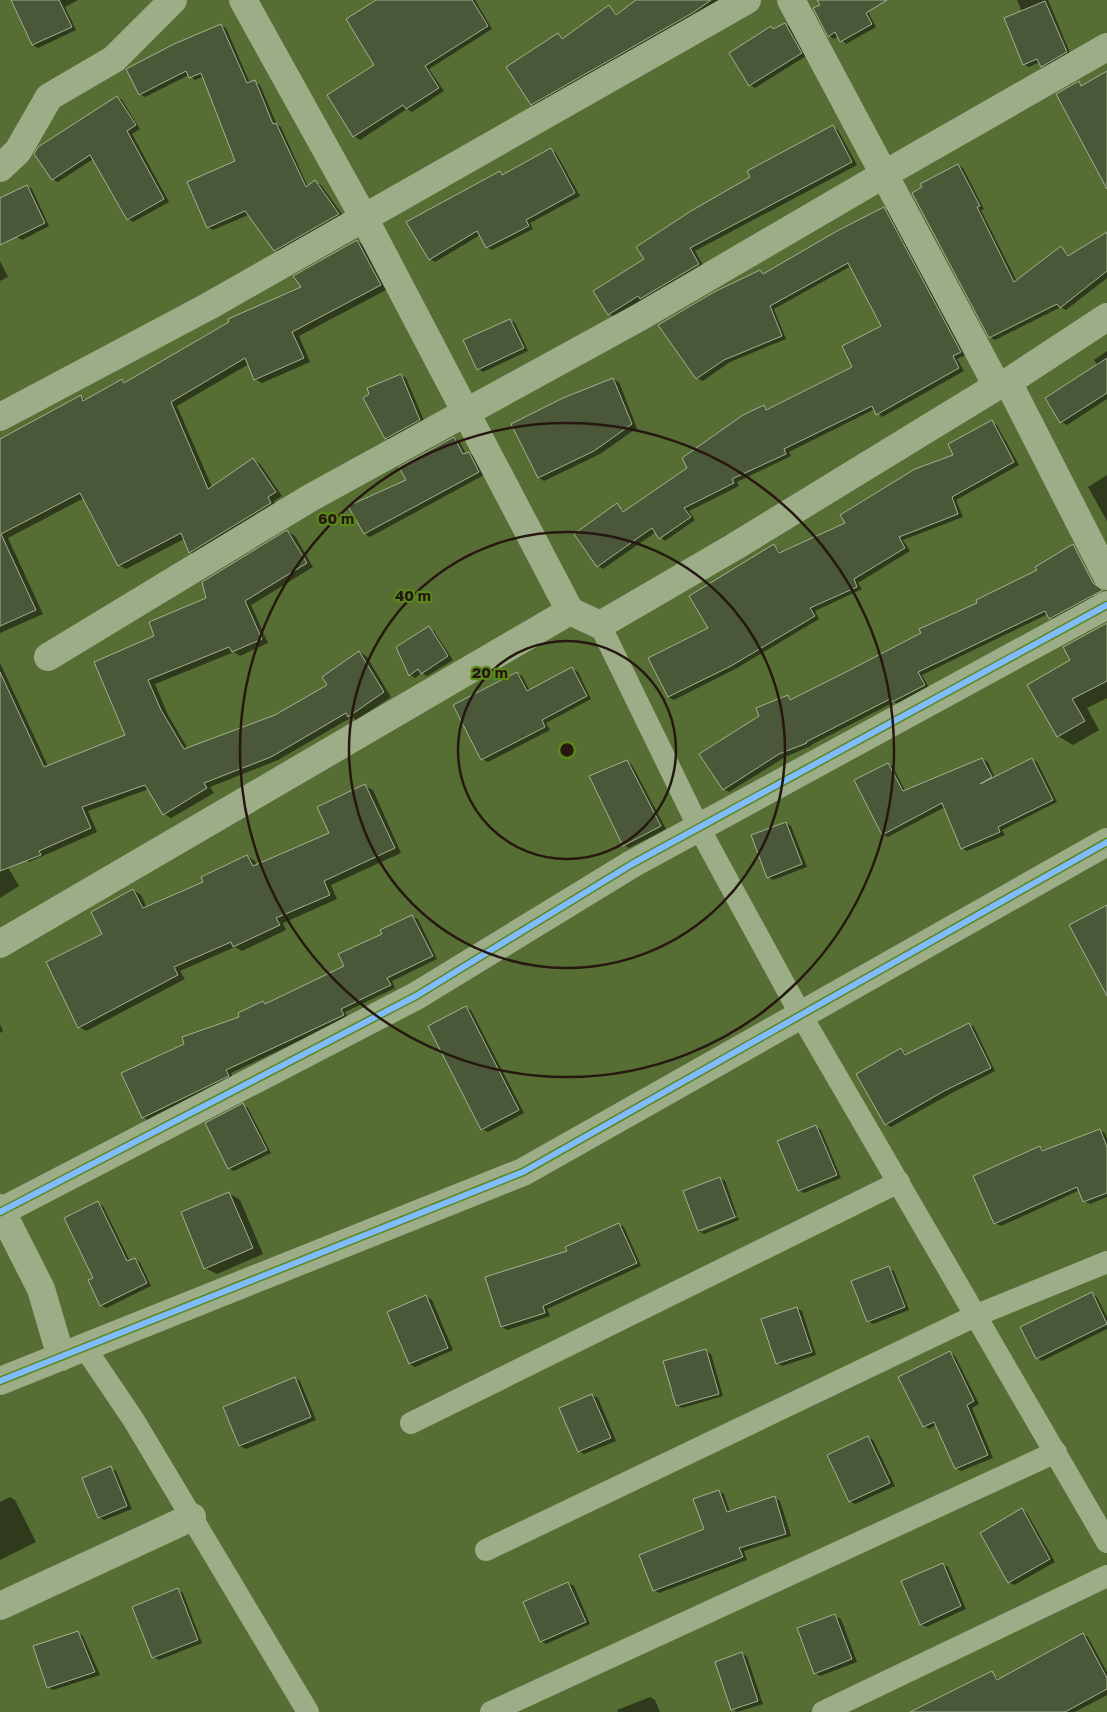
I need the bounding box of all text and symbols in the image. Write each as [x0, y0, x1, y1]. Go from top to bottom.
text: 60 m [318, 509, 354, 527]
text: 40 m [395, 586, 431, 604]
text: 20 m [472, 663, 508, 681]
centre of rings [558, 741, 576, 759]

